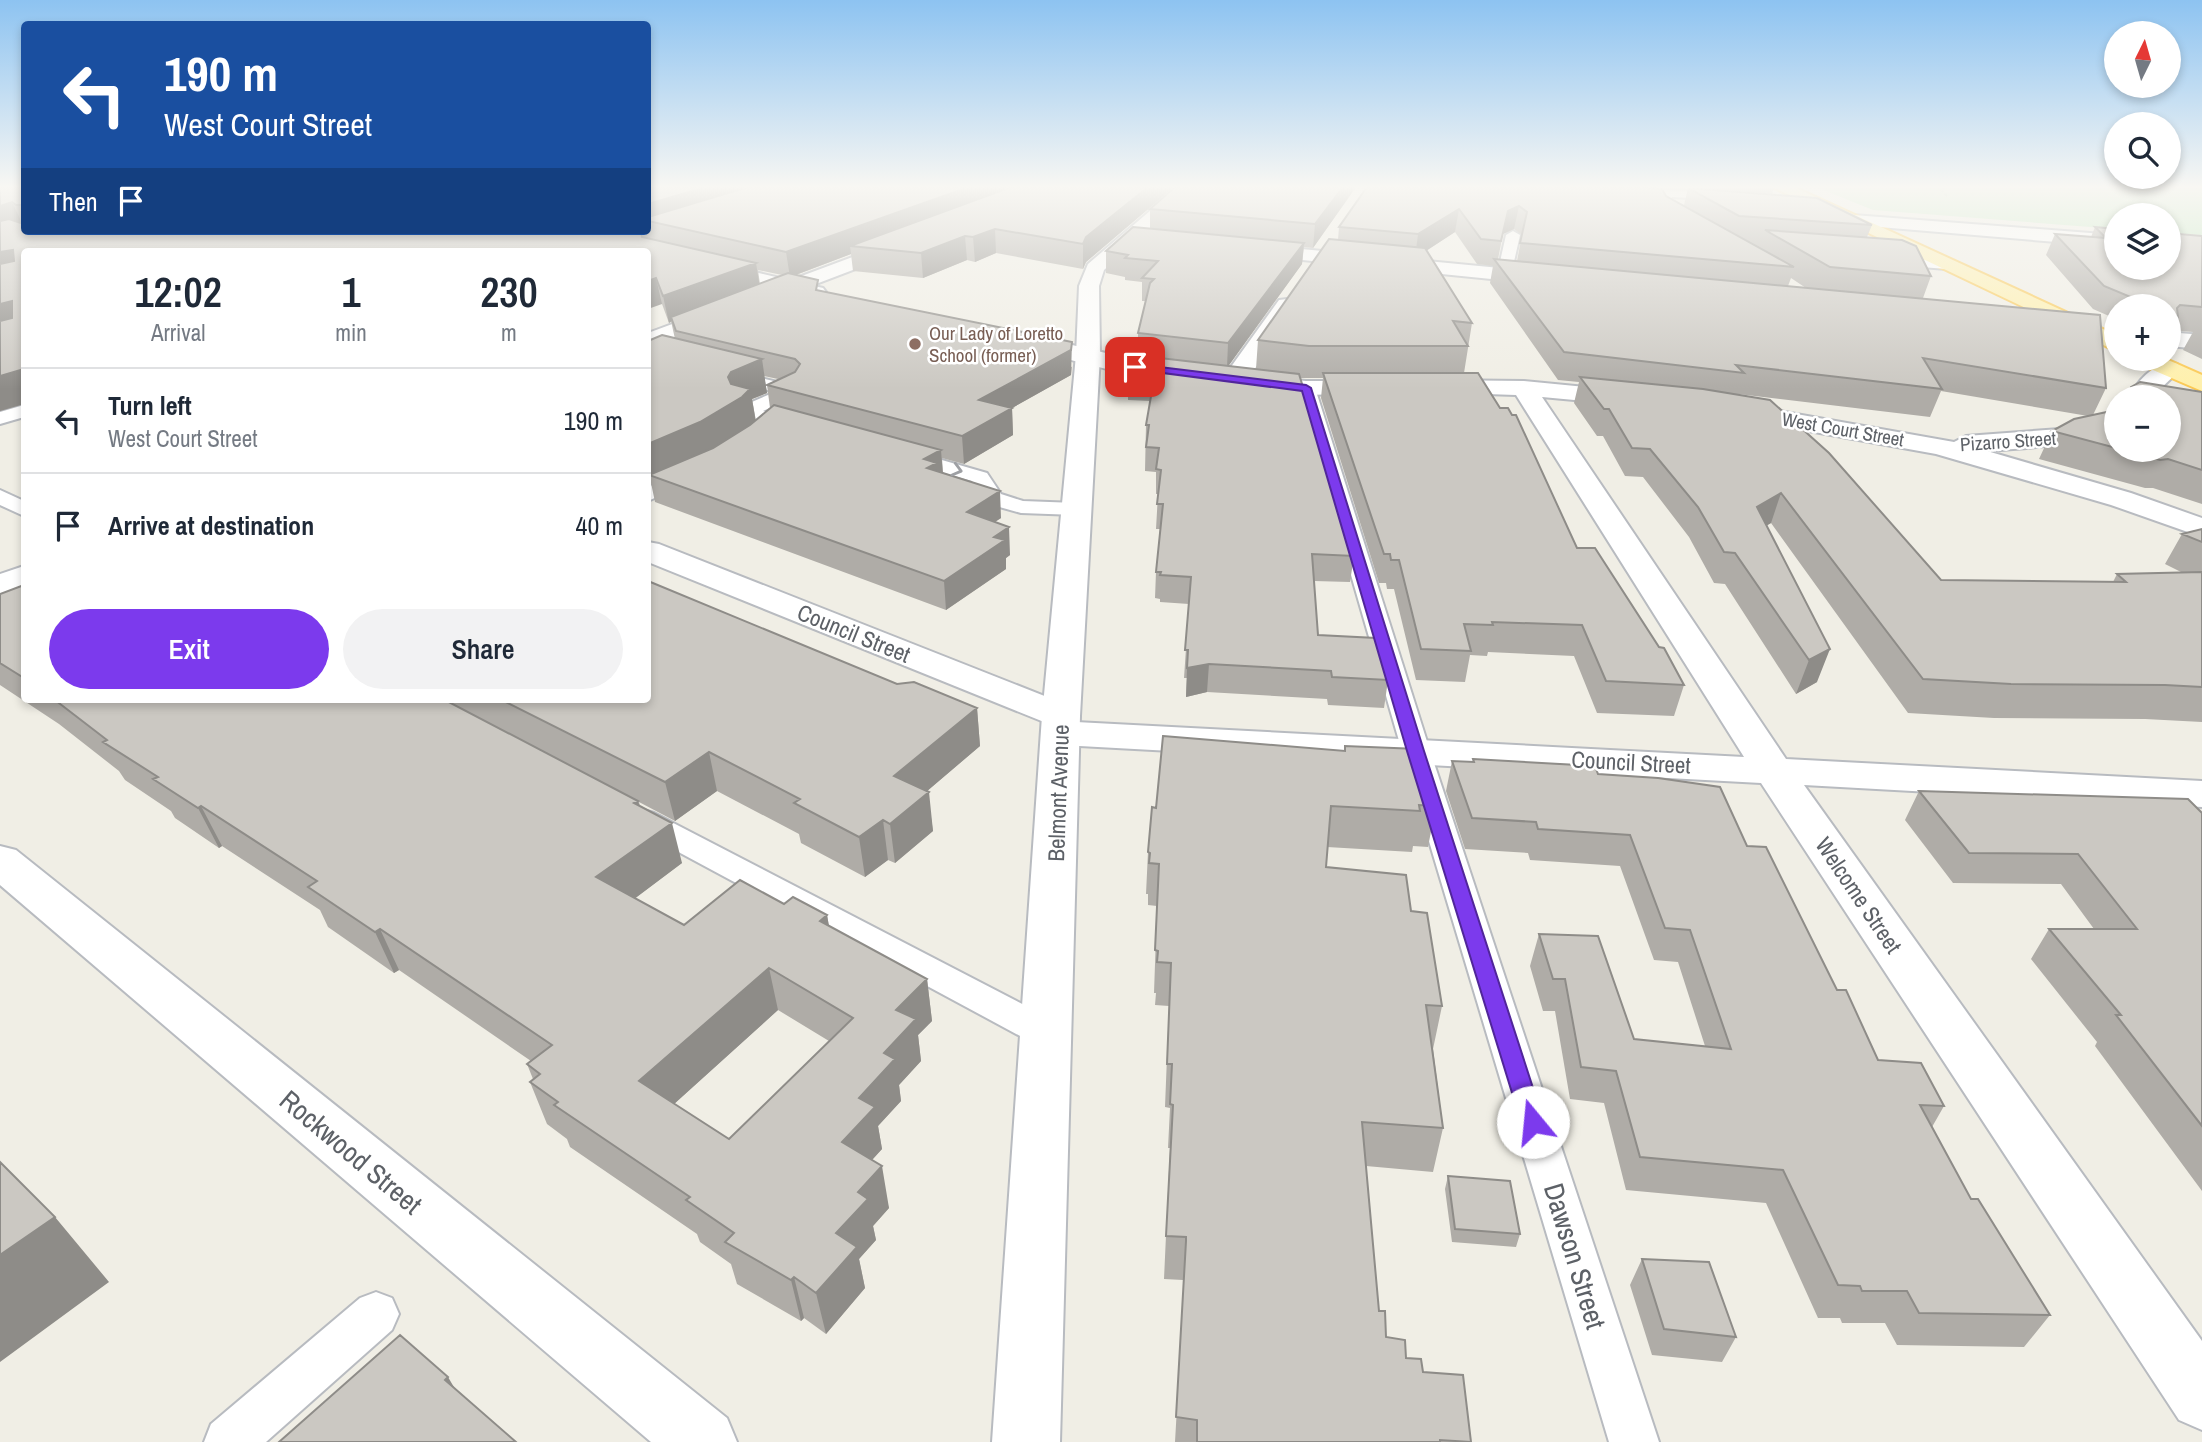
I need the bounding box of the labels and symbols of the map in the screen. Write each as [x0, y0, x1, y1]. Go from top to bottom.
north arrow [2104, 21, 2180, 98]
place label: Our Lady of Loretto School (former) [929, 320, 1063, 368]
marker: Our Lady of Loretto School (former) [907, 336, 923, 352]
pin [1105, 337, 1165, 397]
street label: West Court Street [1780, 405, 1907, 453]
street label: Pizarro Street [1959, 425, 2058, 457]
one-way arrow [951, 462, 963, 477]
street label: Council Street [793, 596, 915, 670]
street label: Belmont Avenue [1040, 724, 1076, 862]
street label: Council Street [1571, 743, 1691, 781]
street label: Welcome Street [1809, 831, 1909, 959]
street label: Rockwood Street [272, 1081, 430, 1223]
position arrow [1496, 1085, 1570, 1159]
street label: Dawson Street [1535, 1178, 1615, 1334]

